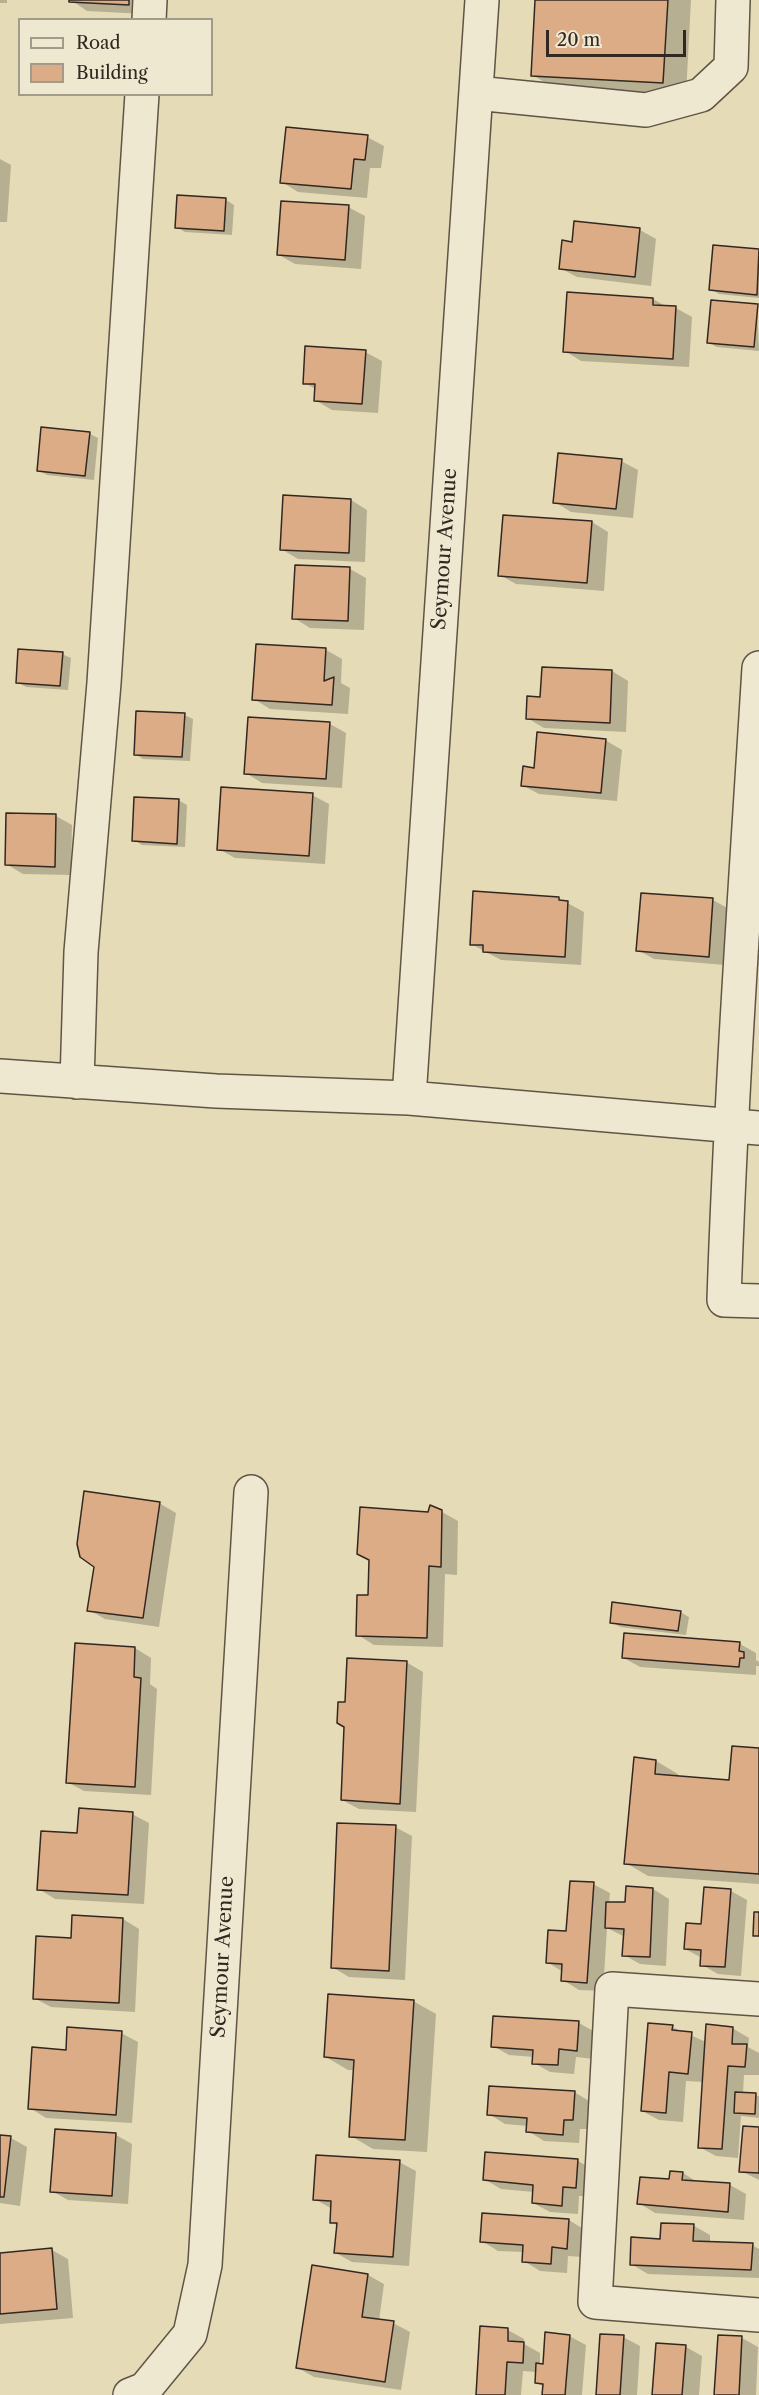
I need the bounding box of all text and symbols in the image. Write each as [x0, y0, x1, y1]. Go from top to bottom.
legend [18, 18, 213, 96]
scale bar [549, 18, 688, 56]
text: 20 m [557, 29, 600, 51]
text: Road [76, 32, 121, 54]
text: Building [76, 62, 148, 84]
street label: Seymour Avenue [427, 467, 463, 631]
street label: Seymour Avenue [207, 1876, 239, 2038]

